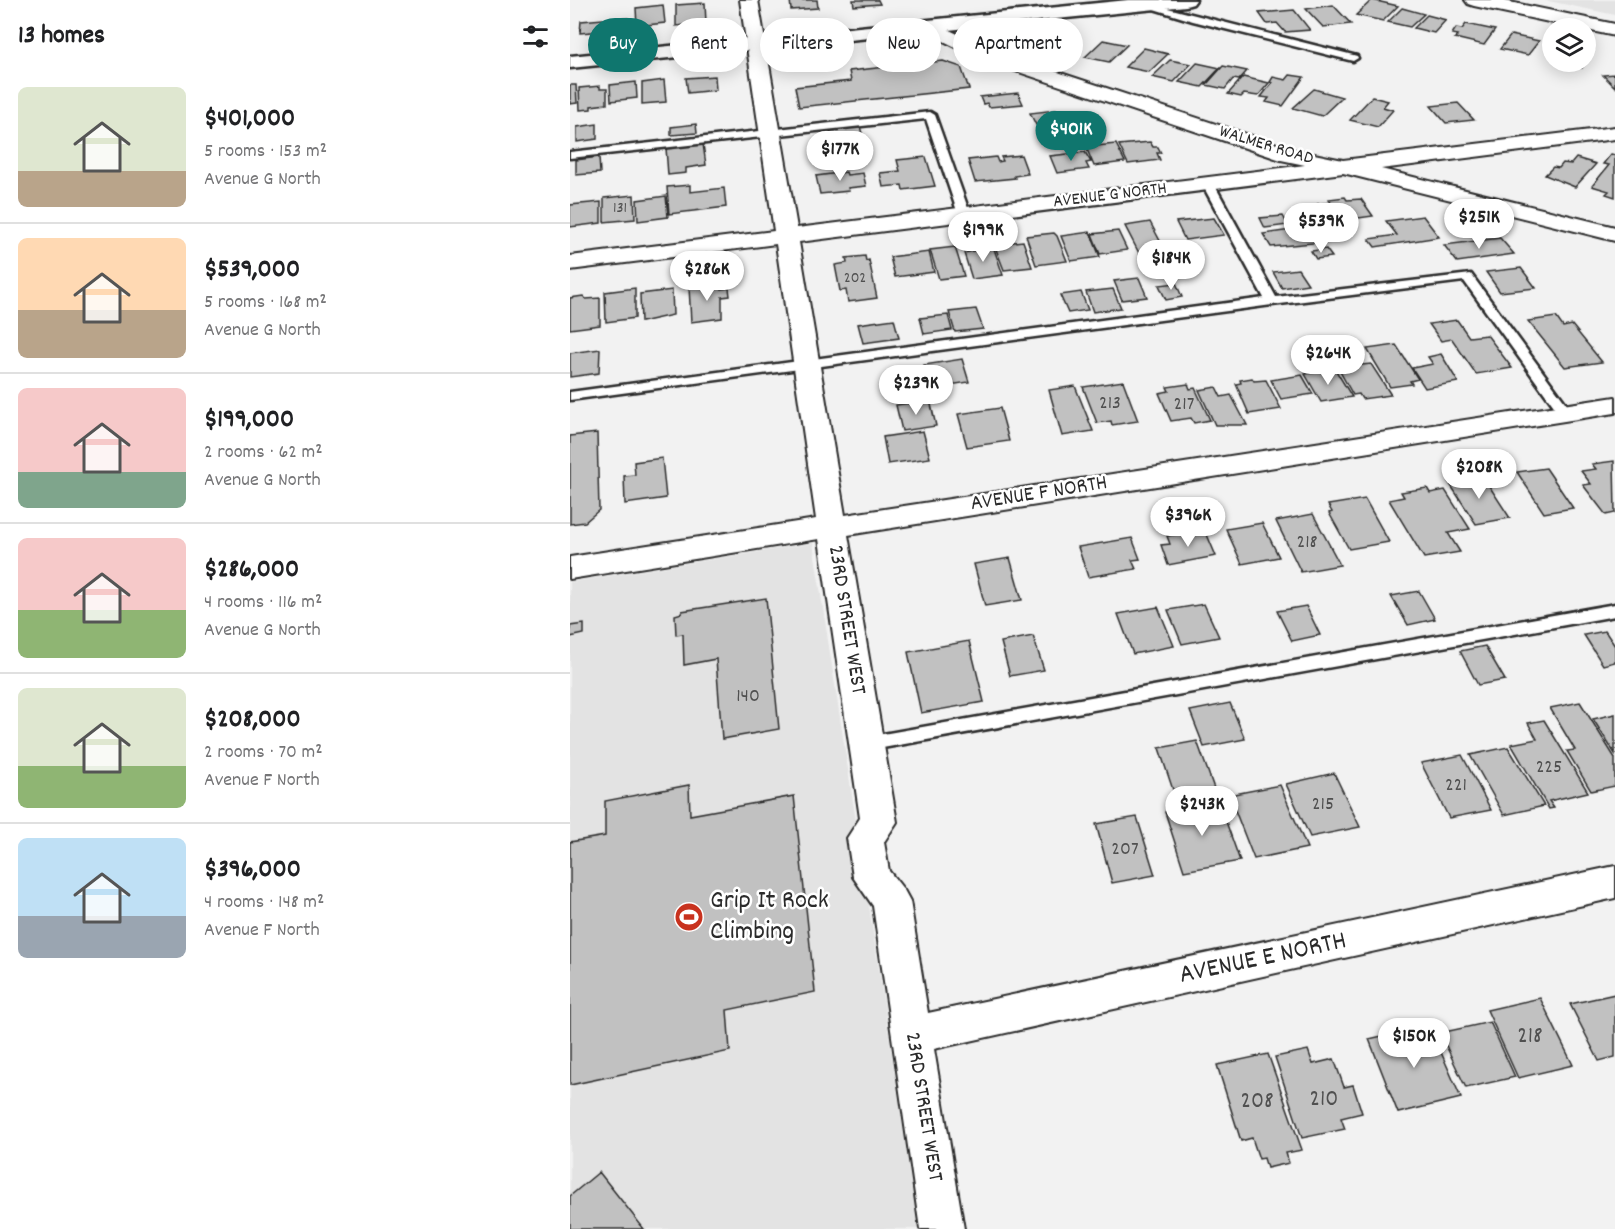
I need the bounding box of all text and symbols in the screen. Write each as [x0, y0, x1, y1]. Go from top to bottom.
text: 13 homes [18, 18, 105, 55]
chip: Buy [588, 18, 658, 72]
chip: Rent [670, 18, 748, 72]
chip: Filters [760, 18, 854, 72]
chip: New [866, 18, 941, 72]
chip: Apartment [953, 18, 1083, 72]
map controls [1542, 18, 1596, 72]
button: layers [1542, 18, 1596, 72]
icon: filters [519, 20, 552, 53]
text: $401,000 [204, 101, 295, 138]
icon: home [66, 111, 138, 183]
pin: $401K [1029, 111, 1113, 162]
text: $401K [1050, 116, 1092, 144]
street label: WALMER ROAD [1216, 120, 1316, 172]
pin: $177K [798, 131, 882, 182]
text: $177K [820, 136, 860, 164]
text: 5 rooms · 153 m² [204, 138, 327, 166]
text: Avenue G North [204, 166, 321, 194]
street label: AVENUE G NORTH [1052, 177, 1168, 215]
house number: 131 [613, 197, 627, 220]
pin: $251K [1437, 199, 1521, 250]
pin: $539K [1279, 203, 1363, 254]
text: $251K [1458, 204, 1500, 232]
text: $539K [1298, 208, 1344, 236]
pin: $199K [941, 212, 1025, 263]
text: $199K [962, 217, 1004, 245]
pin: $184K [1129, 240, 1213, 291]
text: $184K [1151, 245, 1191, 273]
pin: $286K [665, 251, 749, 302]
text: $539,000 [204, 252, 300, 289]
text: $286K [684, 256, 730, 284]
icon: home [66, 262, 138, 334]
house number: 202 [844, 267, 866, 290]
text: 5 rooms · 168 m² [204, 289, 327, 317]
text: Avenue G North [204, 317, 321, 345]
pin: $264K [1286, 335, 1370, 386]
text: $264K [1305, 340, 1351, 368]
pin: $239K [874, 365, 958, 416]
text: $239K [893, 370, 939, 398]
house number: 213 [1099, 390, 1121, 418]
house number: 217 [1174, 391, 1194, 419]
text: $199,000 [204, 402, 294, 439]
icon: home [66, 412, 138, 484]
text: 2 rooms · 62 m² [204, 439, 323, 467]
pin: $208K [1437, 449, 1521, 500]
text: $208K [1455, 454, 1503, 482]
text: Avenue G North [204, 467, 321, 495]
street label: AVENUE F NORTH [968, 468, 1110, 520]
pin: $396K [1146, 497, 1230, 548]
text: $396K [1164, 502, 1212, 530]
house number: 218 [1296, 529, 1318, 557]
street label: 23RD STREET WEST [819, 543, 873, 697]
text: $286,000 [204, 552, 299, 589]
icon: home [66, 562, 138, 634]
text: 4 rooms · 116 m² [204, 589, 322, 617]
text: Avenue G North [204, 617, 321, 645]
house number: 140 [736, 683, 760, 711]
text: $208,000 [204, 702, 301, 739]
icon: home [66, 712, 138, 784]
text: 2 rooms · 70 m² [204, 739, 323, 767]
house number: 225 [1536, 754, 1562, 782]
text: Avenue F North [204, 767, 320, 795]
house number: 221 [1445, 772, 1467, 800]
pin: $243K [1160, 786, 1244, 837]
text: $243K [1179, 791, 1225, 819]
house number: 215 [1312, 791, 1334, 819]
house number: 207 [1111, 836, 1139, 864]
text: $396,000 [204, 852, 301, 889]
icon: home [66, 862, 138, 934]
place label: Grip It Rock Climbing [710, 882, 829, 952]
text: 4 rooms · 148 m² [204, 889, 324, 917]
sports icon: Grip It Rock Climbing [673, 901, 705, 933]
text: Avenue F North [204, 917, 320, 945]
street label: AVENUE E NORTH [1176, 922, 1350, 996]
pin: $150K [1372, 1018, 1456, 1069]
house number: 218 [1517, 1020, 1543, 1054]
text: $150K [1392, 1023, 1436, 1051]
street label: 23RD STREET WEST [896, 1030, 950, 1184]
house number: 210 [1310, 1083, 1338, 1117]
house number: 208 [1240, 1085, 1274, 1119]

